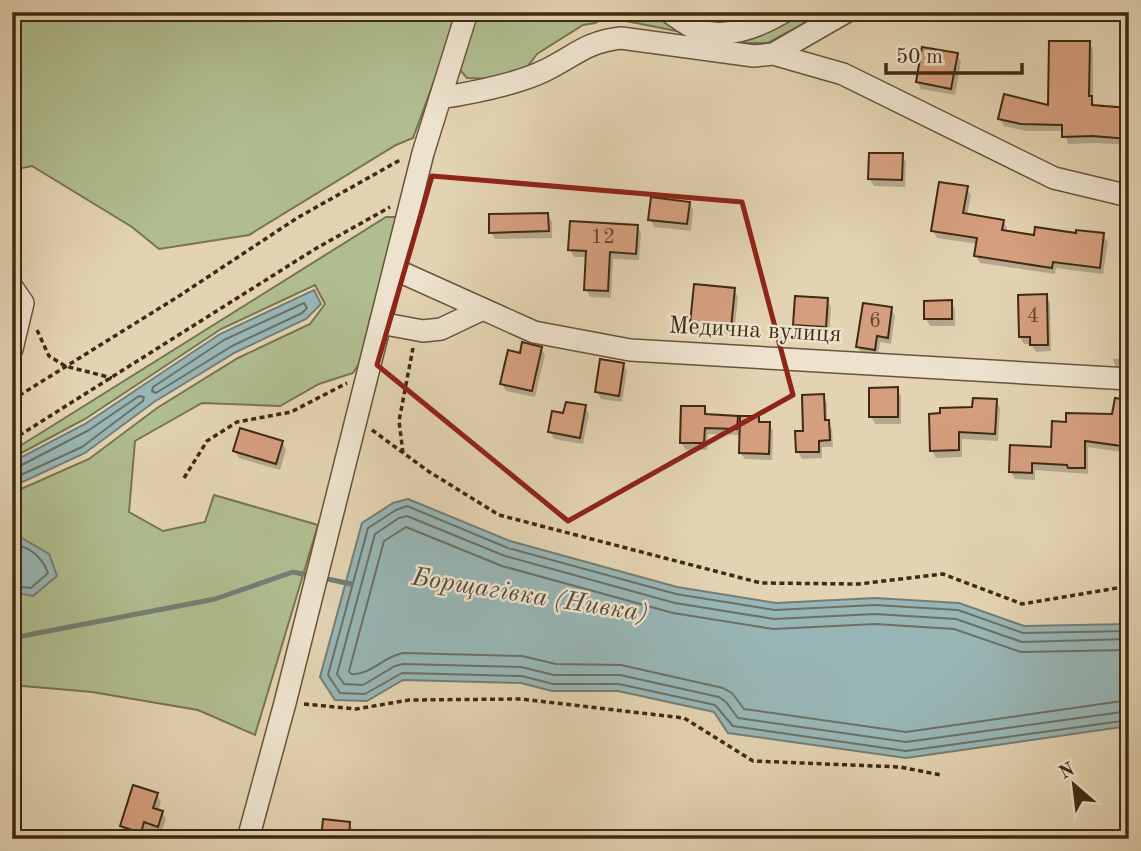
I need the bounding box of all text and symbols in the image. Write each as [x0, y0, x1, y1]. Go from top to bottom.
scale bar [886, 32, 1022, 76]
text: 50 m [896, 47, 943, 68]
house number: 12 [591, 227, 615, 248]
house number: 4 [1027, 306, 1039, 327]
house number: 6 [869, 311, 881, 332]
street label: Медична вулиця [668, 314, 842, 348]
water label: Борщагівка (Нивка) [409, 564, 650, 627]
north arrow [1040, 750, 1110, 820]
text: N [1056, 760, 1078, 784]

